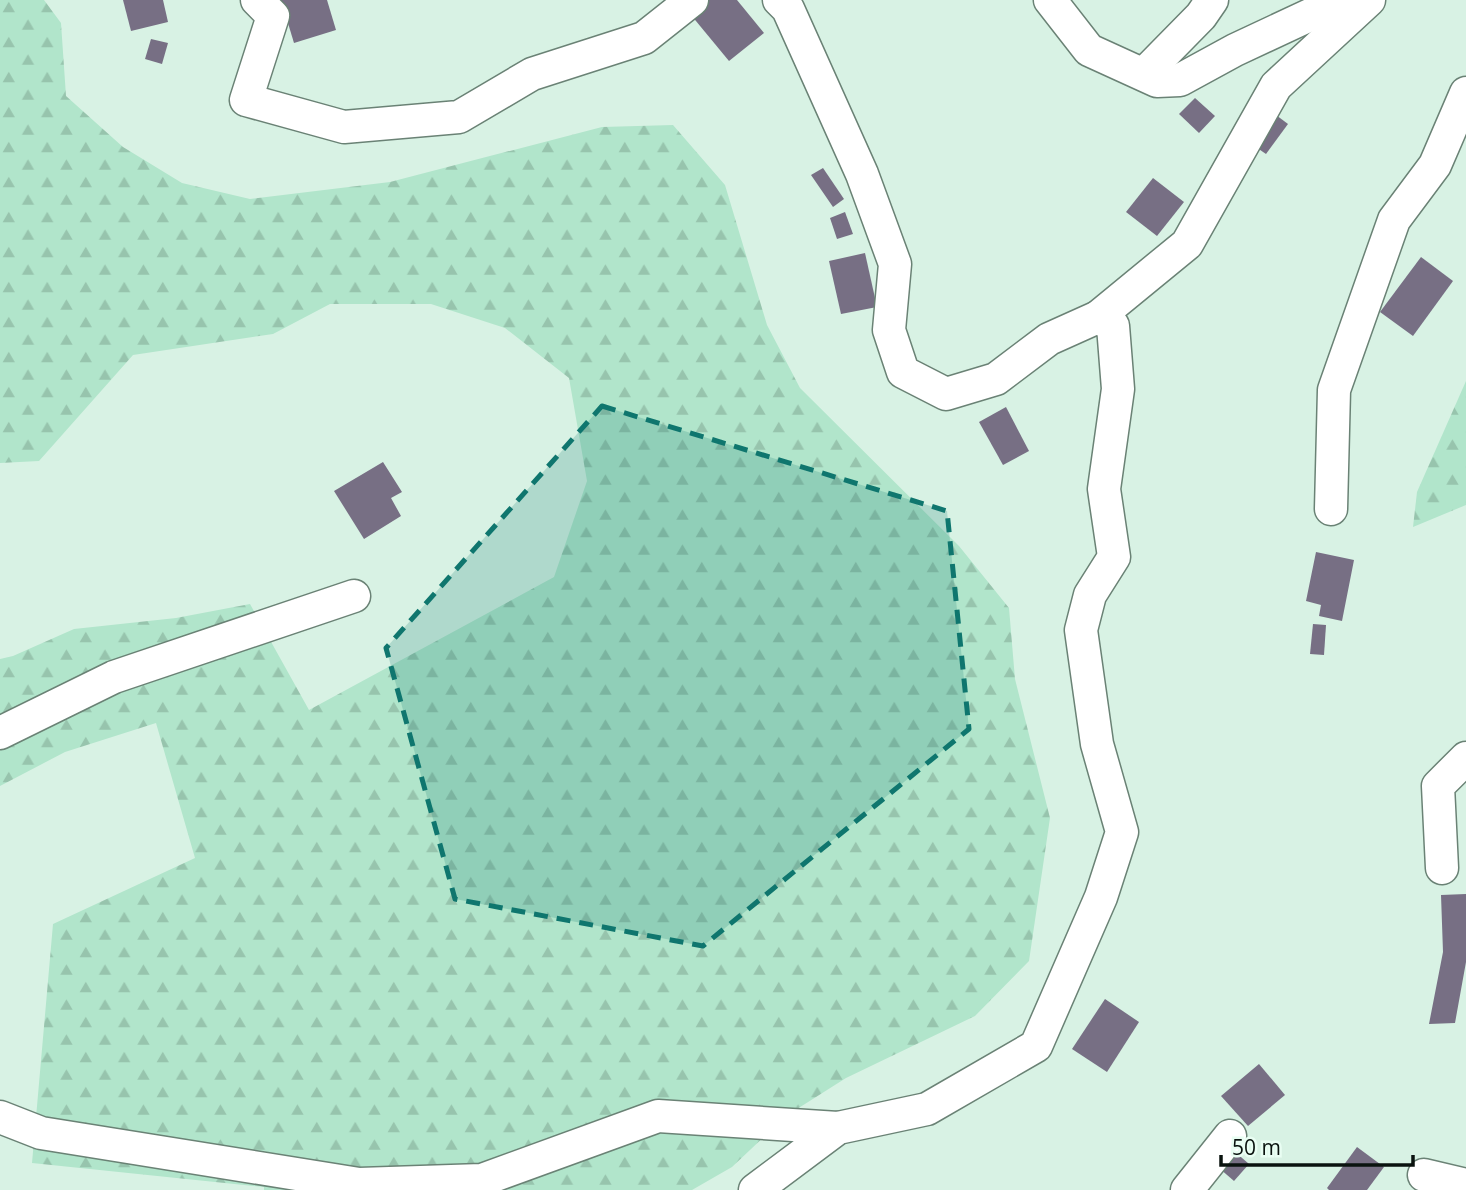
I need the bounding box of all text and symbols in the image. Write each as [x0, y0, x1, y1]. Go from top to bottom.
scale bar [1221, 1124, 1414, 1168]
text: 50 m [1232, 1133, 1281, 1161]

